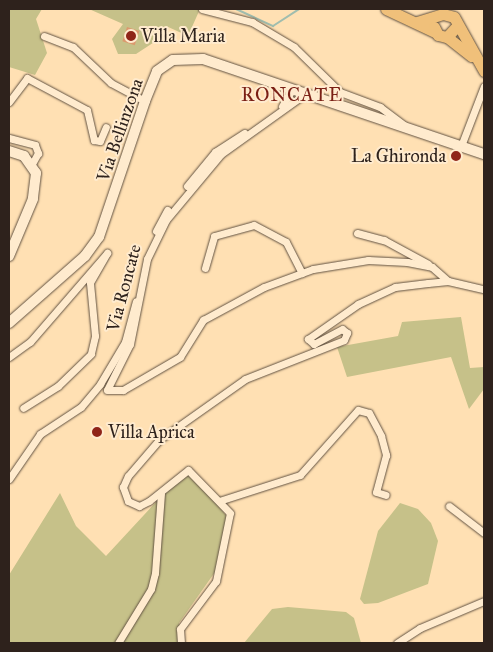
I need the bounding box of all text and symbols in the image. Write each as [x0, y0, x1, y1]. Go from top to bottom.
place label: Villa Maria [141, 25, 225, 47]
marker: Villa Maria [125, 30, 137, 42]
street label: Via Bellinzona [92, 76, 148, 184]
district label: RONCATE [240, 84, 344, 106]
place label: La Ghironda [351, 145, 446, 167]
marker: La Ghironda [450, 150, 462, 162]
street label: Via Roncate [102, 242, 146, 334]
place label: Villa Aprica [108, 421, 195, 443]
marker: Villa Aprica [90, 425, 104, 439]

